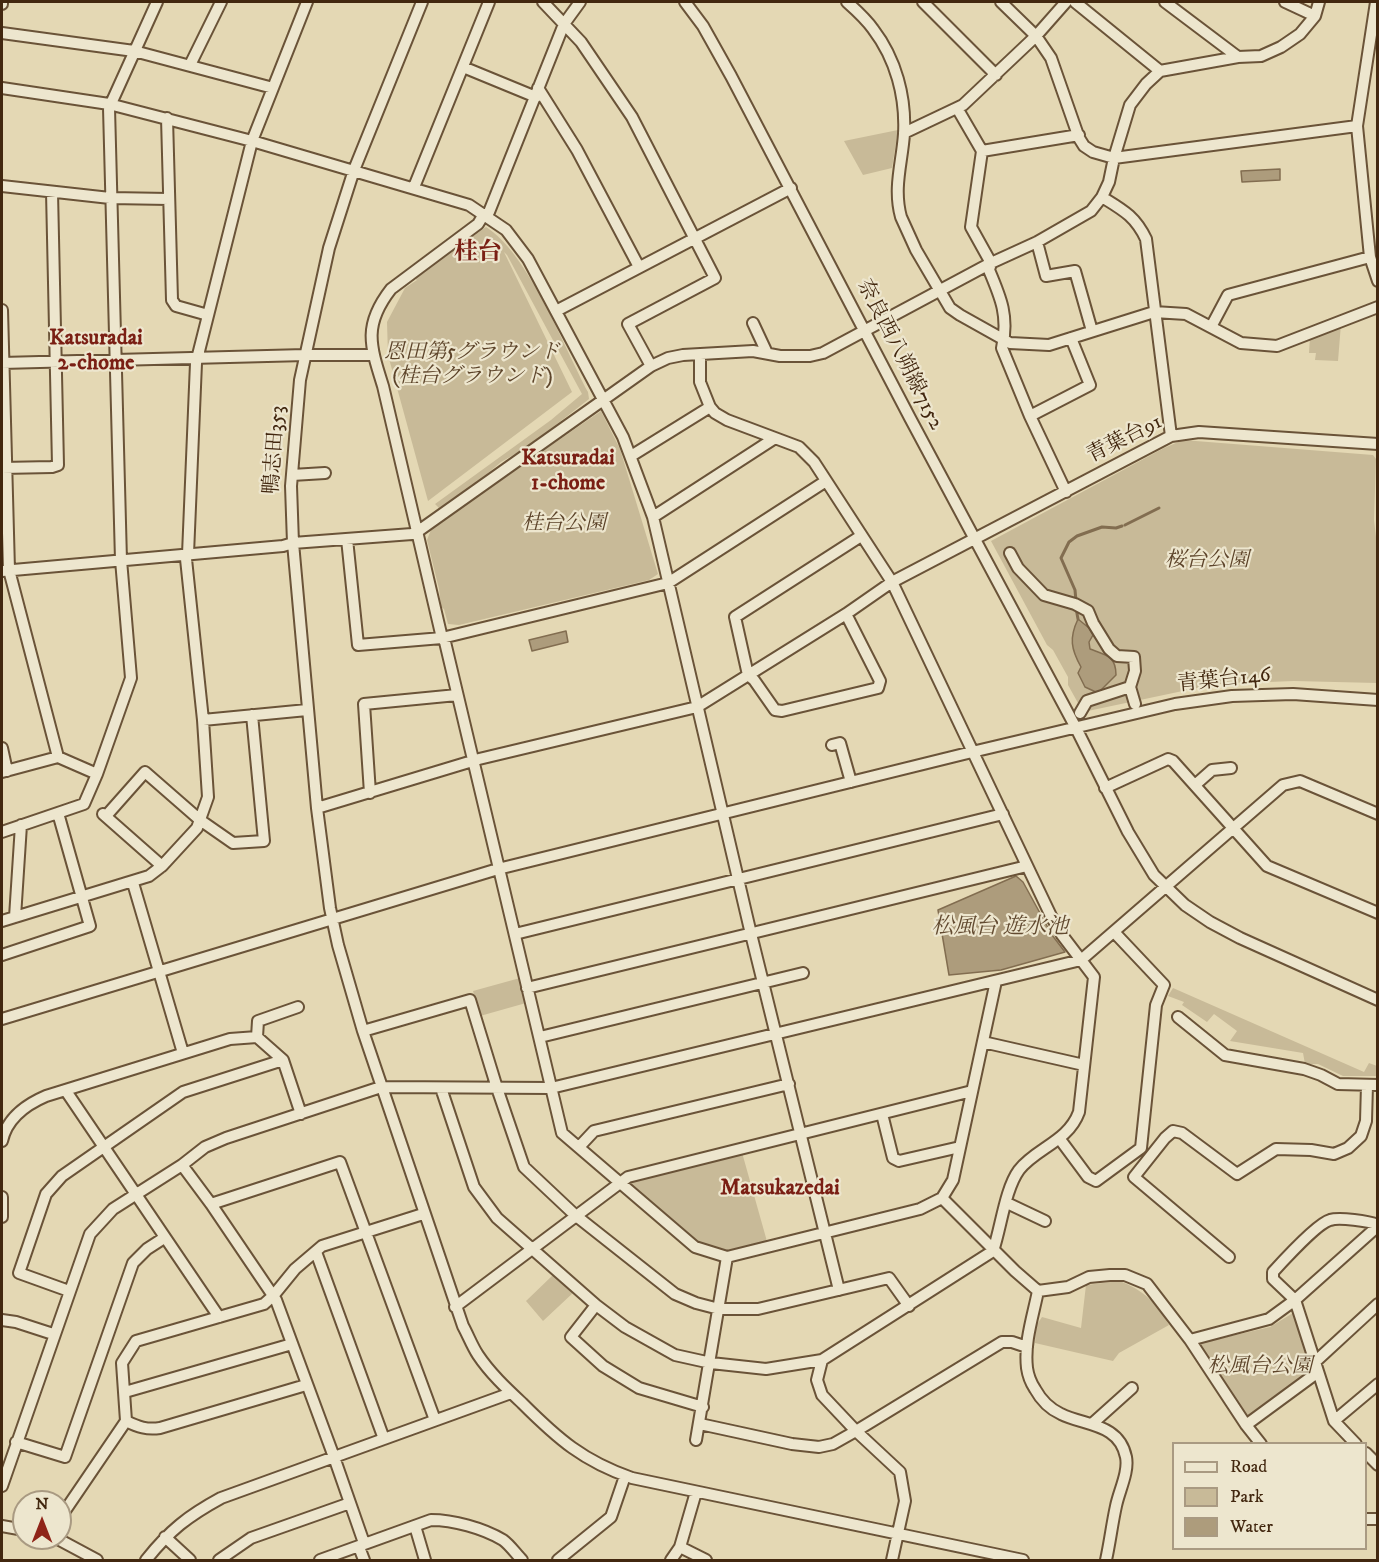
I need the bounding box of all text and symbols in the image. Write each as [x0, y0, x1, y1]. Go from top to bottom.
district label: 桂台 [454, 240, 502, 268]
street label: 奈良西八朔線7152 [850, 276, 948, 434]
district label: Katsuradai 2-chome [49, 326, 143, 378]
park label: 恩田第5グラウンド (桂台グラウンド) [384, 341, 560, 391]
street label: 鴨志田353 [260, 405, 292, 495]
street label: 青葉台91 [1083, 410, 1167, 470]
district label: Katsuradai 1-chome [521, 446, 615, 498]
park label: 桂台公園 [522, 512, 606, 538]
park label: 桜台公園 [1165, 549, 1249, 575]
street label: 青葉台146 [1176, 664, 1272, 698]
water label: 松風台 遊水池 [932, 915, 1068, 941]
district label: Matsukazedai [720, 1176, 840, 1202]
park label: 松風台公園 [1208, 1355, 1312, 1381]
legend [1172, 1442, 1367, 1550]
text: Road [1230, 1456, 1267, 1478]
text: Park [1230, 1486, 1264, 1508]
north arrow [12, 1490, 72, 1550]
text: N [35, 1494, 49, 1514]
text: Water [1230, 1516, 1273, 1538]

